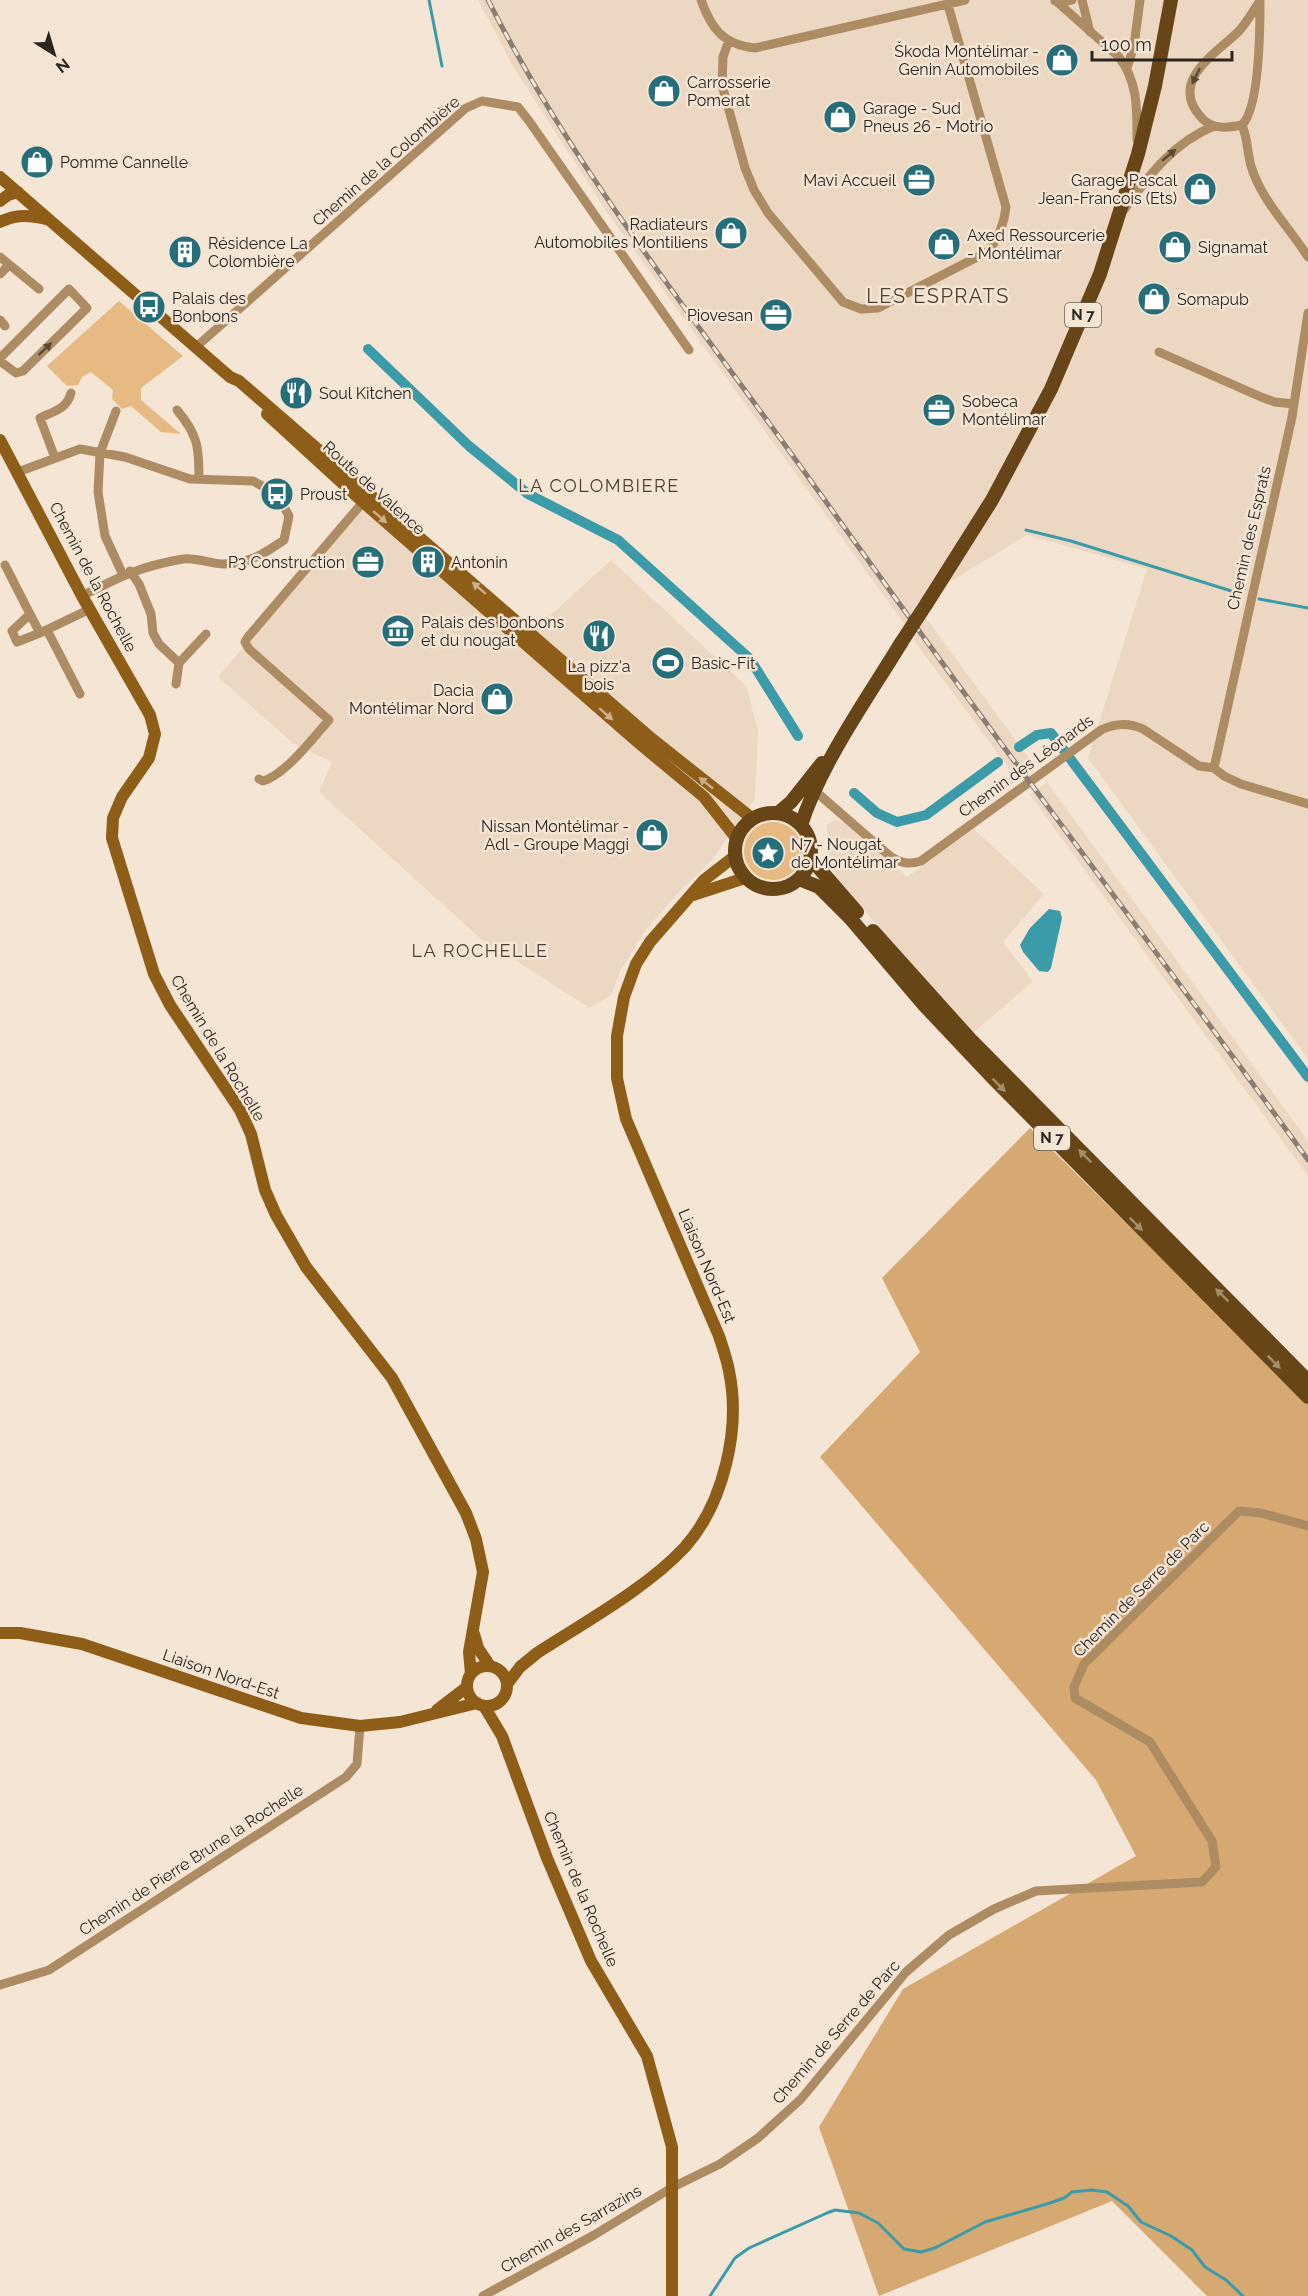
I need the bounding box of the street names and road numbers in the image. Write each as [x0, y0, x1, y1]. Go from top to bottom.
street label: Chemin de la Colombière [309, 92, 463, 230]
road number: N 7 [1065, 303, 1101, 327]
street label: Route de Valence [319, 437, 429, 539]
street label: Chemin des Esprats [1223, 464, 1275, 612]
street label: Chemin de la Rochelle [45, 499, 141, 655]
street label: Chemin des Léonards [955, 711, 1097, 821]
street label: Chemin de la Rochelle [167, 971, 269, 1125]
road number: N 7 [1034, 1126, 1070, 1150]
street label: Liaison Nord-Est [674, 1206, 740, 1327]
street label: Chemin de Serre de Parc [1069, 1517, 1213, 1661]
street label: Liaison Nord-Est [160, 1645, 283, 1703]
street label: Chemin de Pierre Brune la Rochelle [76, 1780, 306, 1940]
street label: Chemin de la Rochelle [540, 1808, 622, 1970]
street label: Chemin de Serre de Parc [768, 1956, 904, 2108]
street label: Chemin des Sarrazins [497, 2181, 645, 2277]

